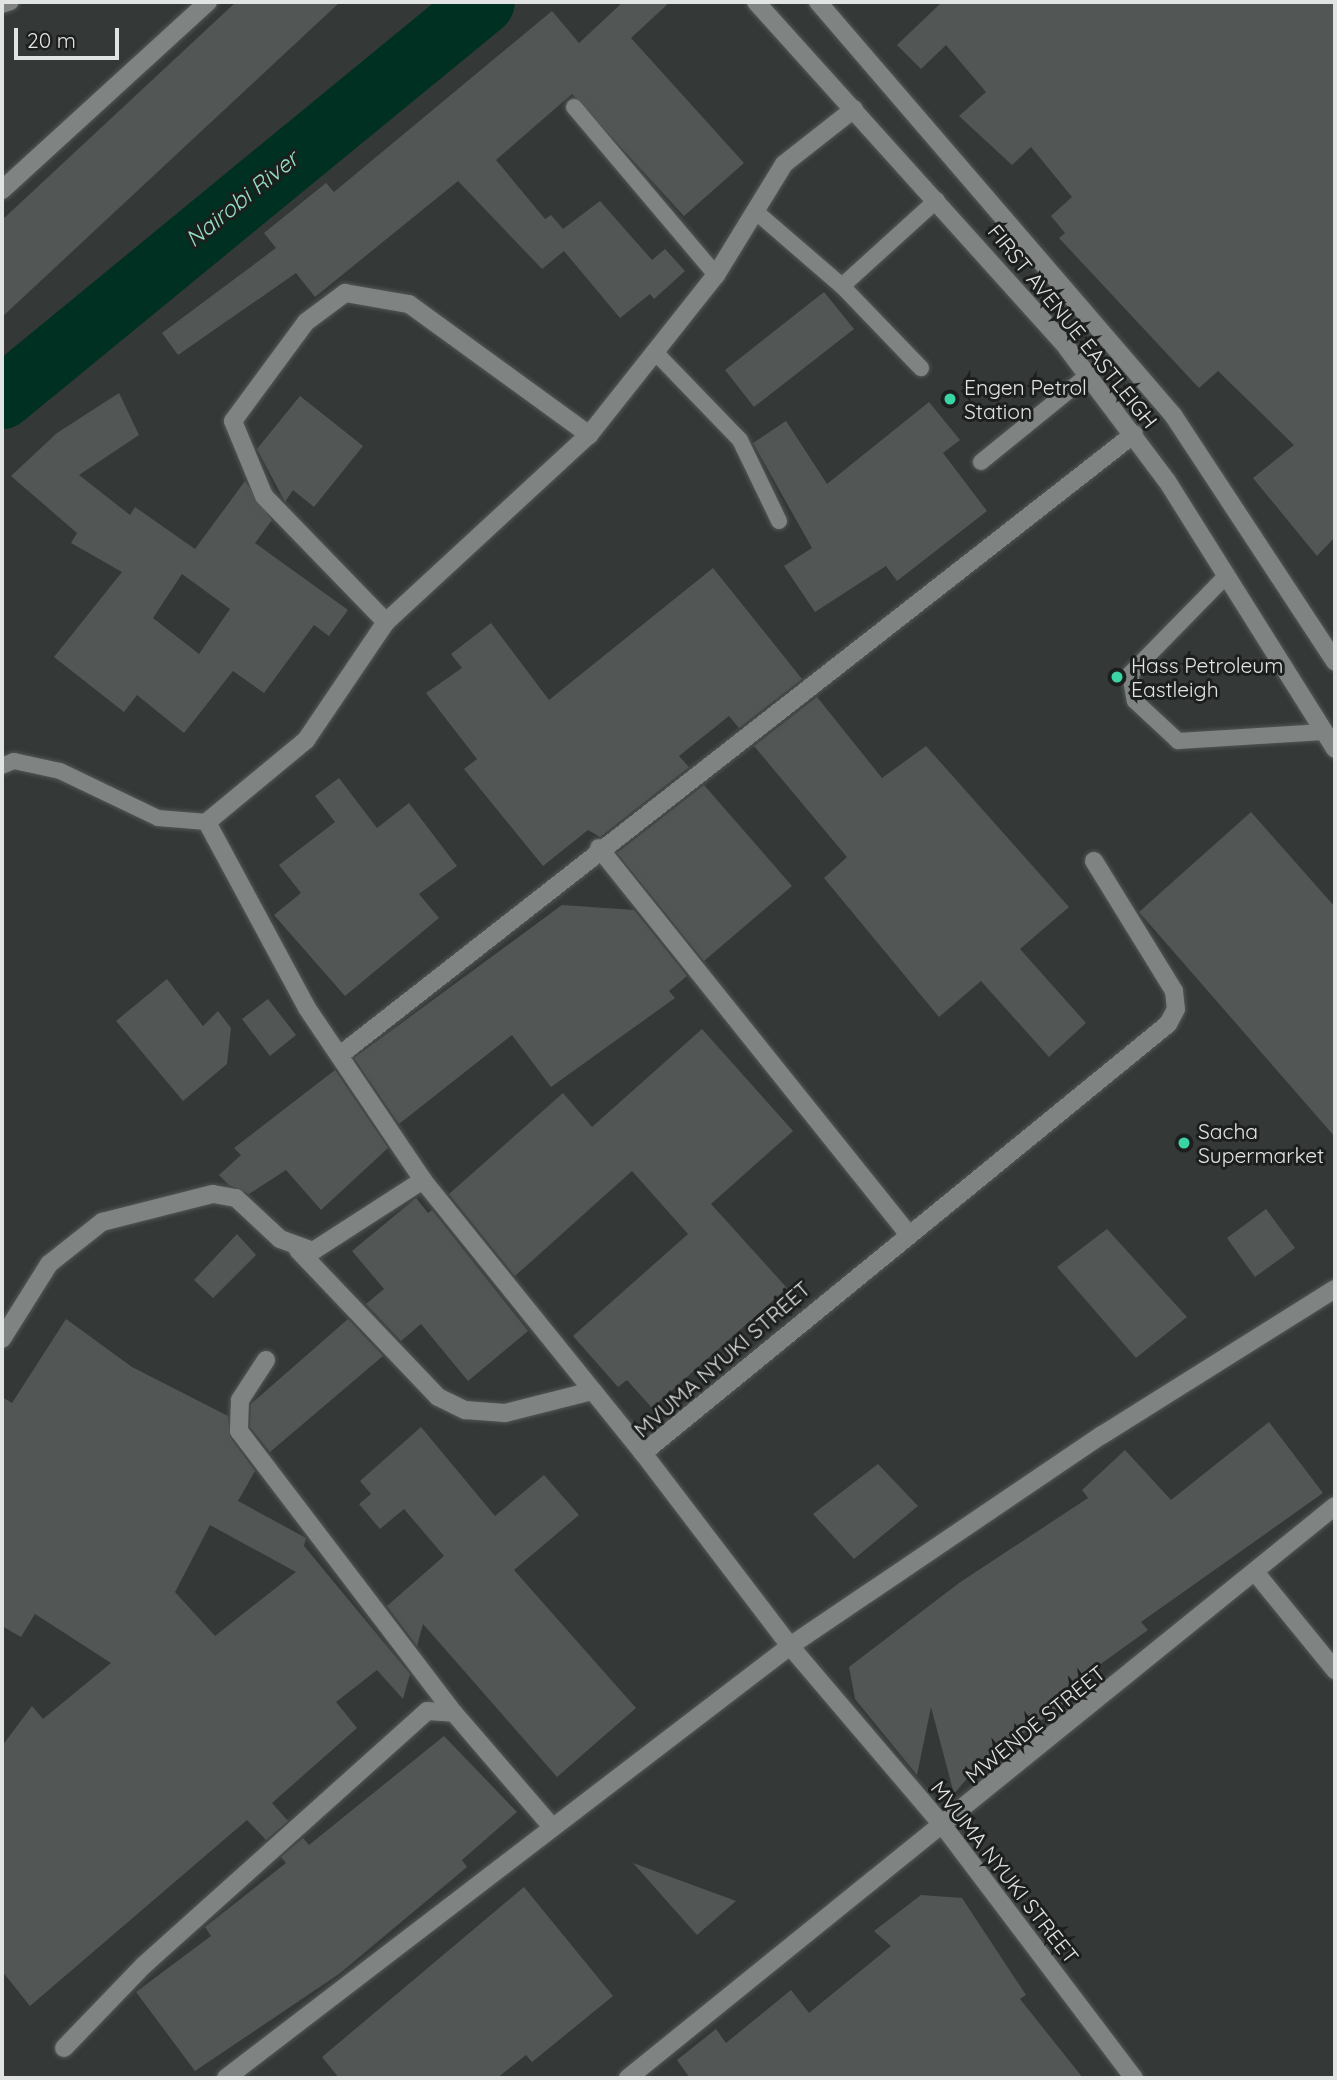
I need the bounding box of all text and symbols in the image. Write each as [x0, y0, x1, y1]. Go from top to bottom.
scale bar [18, 14, 122, 58]
text: 20 m [27, 27, 76, 53]
water label: Nairobi River [180, 145, 304, 253]
street label: FIRST AVENUE EASTLEIGH [983, 219, 1163, 433]
place label: Engen Petrol Station [964, 374, 1087, 424]
marker: Engen Petrol Station [942, 391, 958, 407]
place label: Hass Petroleum Eastleigh [1131, 652, 1283, 702]
marker: Hass Petroleum Eastleigh [1109, 669, 1125, 685]
place label: Sacha Supermarket [1198, 1118, 1324, 1168]
marker: Sacha Supermarket [1176, 1135, 1192, 1151]
street label: MVUMA NYUKI STREET [629, 1276, 815, 1442]
street label: MWENDE STREET [960, 1660, 1110, 1788]
street label: MVUMA NYUKI STREET [926, 1776, 1084, 1968]

